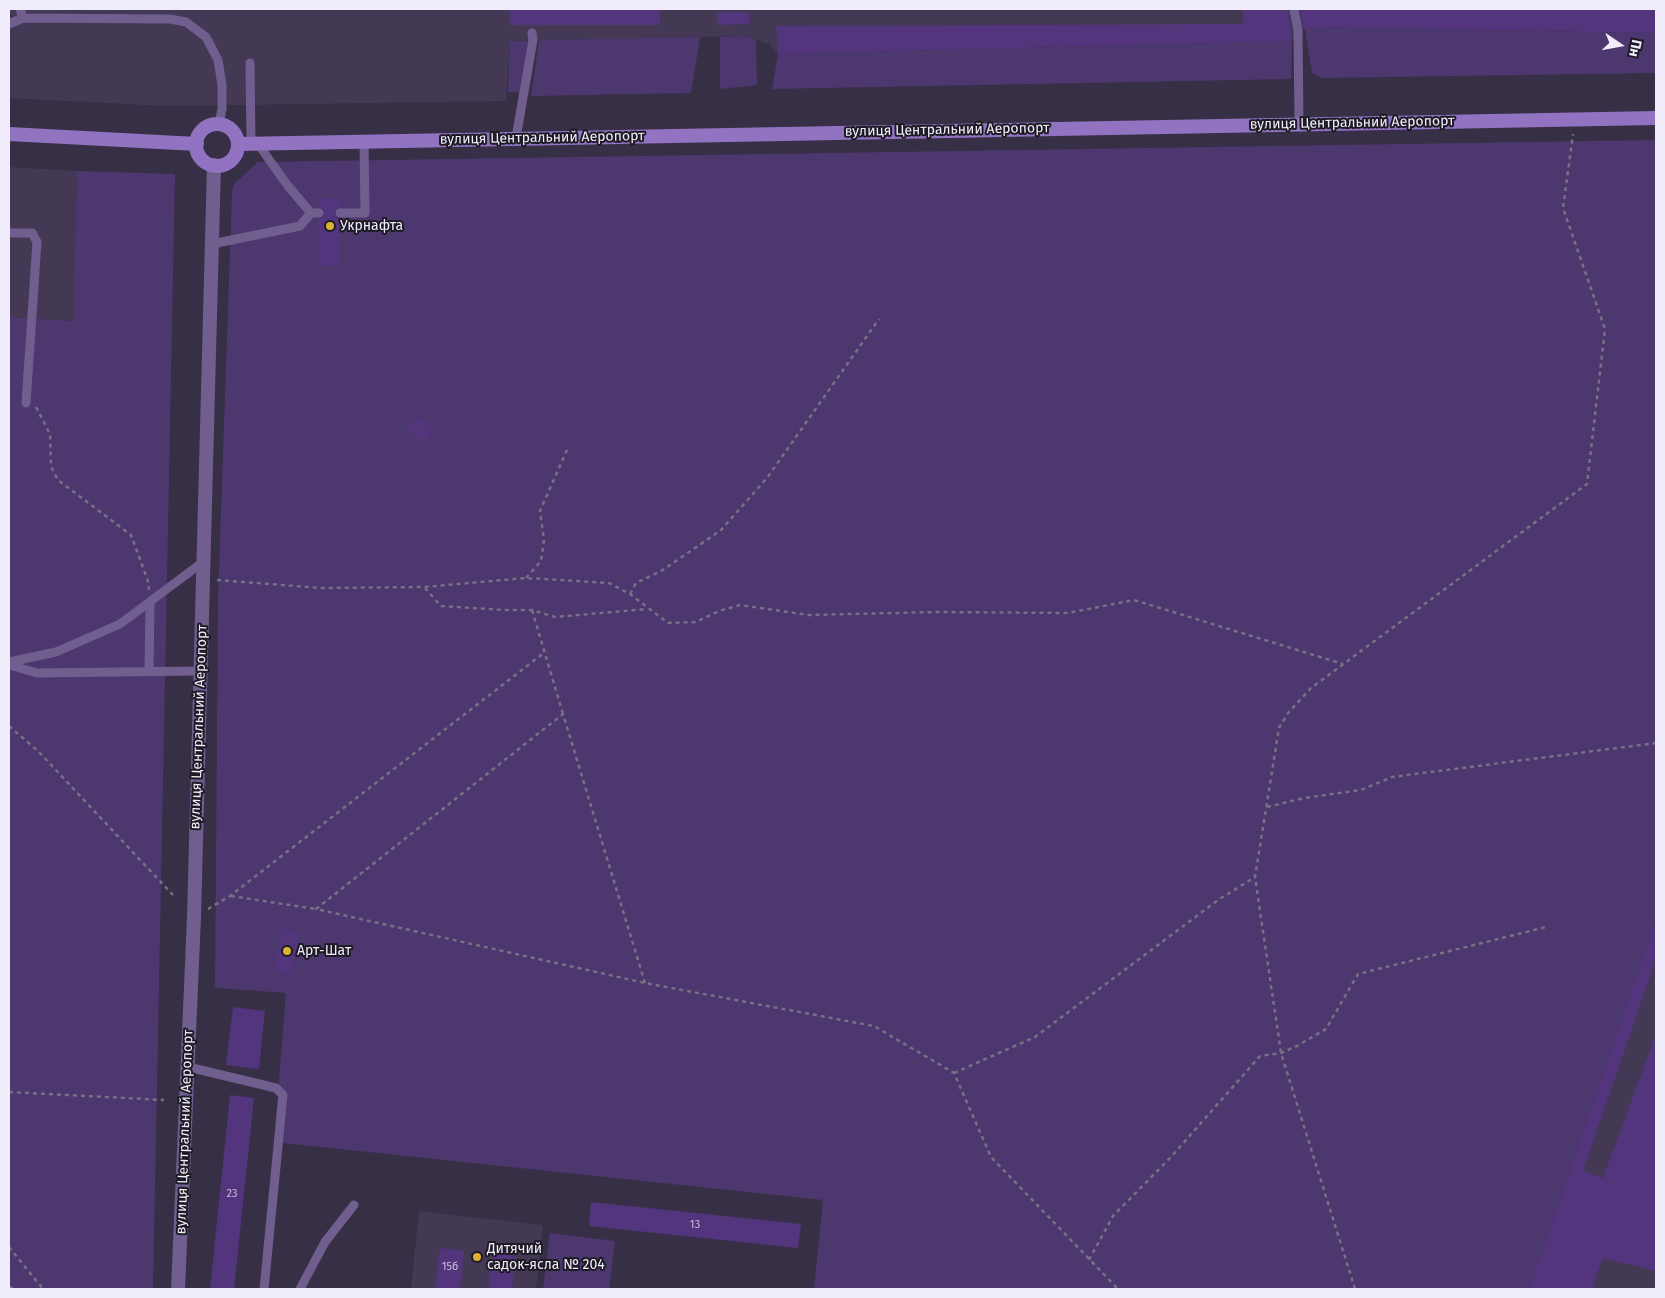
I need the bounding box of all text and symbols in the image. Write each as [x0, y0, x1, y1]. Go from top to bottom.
north arrow [1595, 20, 1645, 70]
text: Пн [1625, 38, 1645, 59]
street label: вулиця Центральний Аеропорт [1249, 113, 1455, 133]
street label: вулиця Центральний Аеропорт [844, 120, 1050, 140]
street label: вулиця Центральний Аеропорт [439, 128, 645, 148]
place label: Укрнафта [340, 218, 403, 234]
marker: Укрнафта [324, 220, 336, 232]
street label: вулиця Центральний Аеропорт [187, 624, 211, 830]
place label: Арт-Шат [297, 943, 351, 959]
marker: Арт-Шат [281, 945, 293, 957]
street label: вулиця Центральний Аеропорт [173, 1029, 197, 1235]
house number: 23 [227, 1187, 237, 1201]
house number: 13 [690, 1218, 700, 1232]
place label: Дитячий садок-ясла № 204 [487, 1241, 605, 1274]
marker: Дитячий садок-ясла № 204 [471, 1251, 483, 1263]
house number: 15б [442, 1260, 458, 1274]

